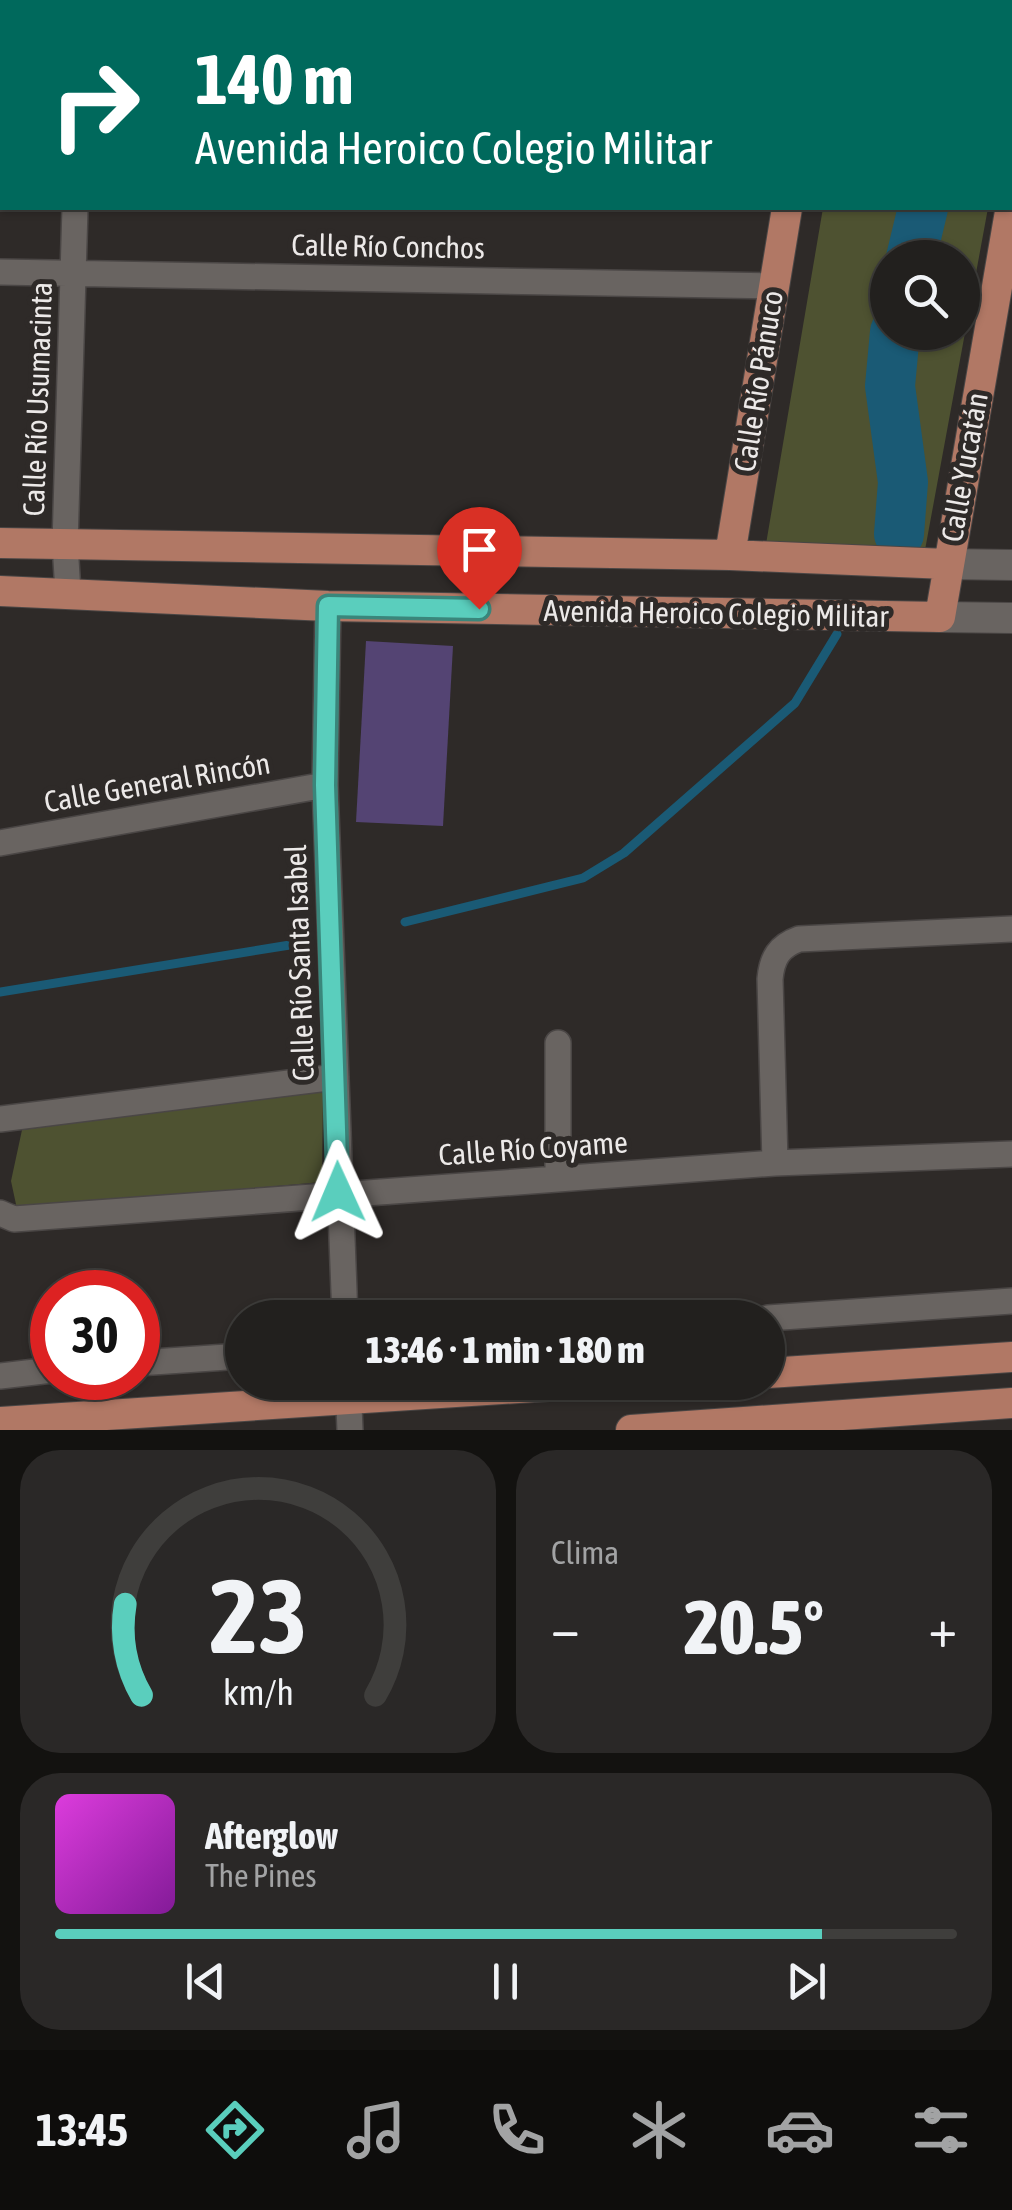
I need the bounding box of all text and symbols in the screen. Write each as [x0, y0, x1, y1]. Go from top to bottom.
text: 140 m [195, 39, 354, 119]
icon: right [30, 40, 160, 170]
text: Avenida Heroico Colegio Militar [195, 122, 712, 174]
street label: Calle Río Conchos [291, 227, 485, 265]
map controls [870, 240, 980, 350]
button: search [870, 240, 980, 350]
street label: Calle Río Usumacinta [16, 281, 58, 517]
street label: Calle Río Pánuco [727, 288, 789, 474]
street label: Calle Yucatán [934, 390, 994, 544]
pin [437, 507, 522, 610]
icon: arrive [452, 522, 507, 577]
street label: Avenida Heroico Colegio Militar [543, 593, 890, 633]
street label: Calle General Rincón [41, 745, 273, 819]
street label: Calle Río Santa Isabel [278, 844, 320, 1082]
street label: Calle Río Coyame [437, 1124, 629, 1172]
position arrow [286, 1140, 390, 1244]
speed limit sign: 30 [30, 1270, 160, 1400]
text: 13:46 · 1 min · 180 m [365, 1328, 645, 1371]
text: Clima [551, 1534, 619, 1571]
text: 23 [209, 1556, 307, 1675]
text: 20.5° [684, 1584, 824, 1670]
text: − [551, 1596, 580, 1659]
text: + [928, 1596, 957, 1659]
text: km/h [223, 1672, 293, 1713]
text: Afterglow [205, 1814, 338, 1857]
text: The Pines [205, 1857, 317, 1894]
icon: previous [178, 1954, 233, 2009]
icon: pause [478, 1954, 533, 2009]
icon: next [779, 1954, 834, 2009]
icon: directions [200, 2095, 270, 2165]
icon: music [341, 2095, 411, 2165]
icon: phone [482, 2095, 552, 2165]
icon: climate [624, 2095, 694, 2165]
icon: car [765, 2095, 835, 2165]
icon: filters [906, 2095, 976, 2165]
text: 13:45 [36, 2104, 128, 2156]

